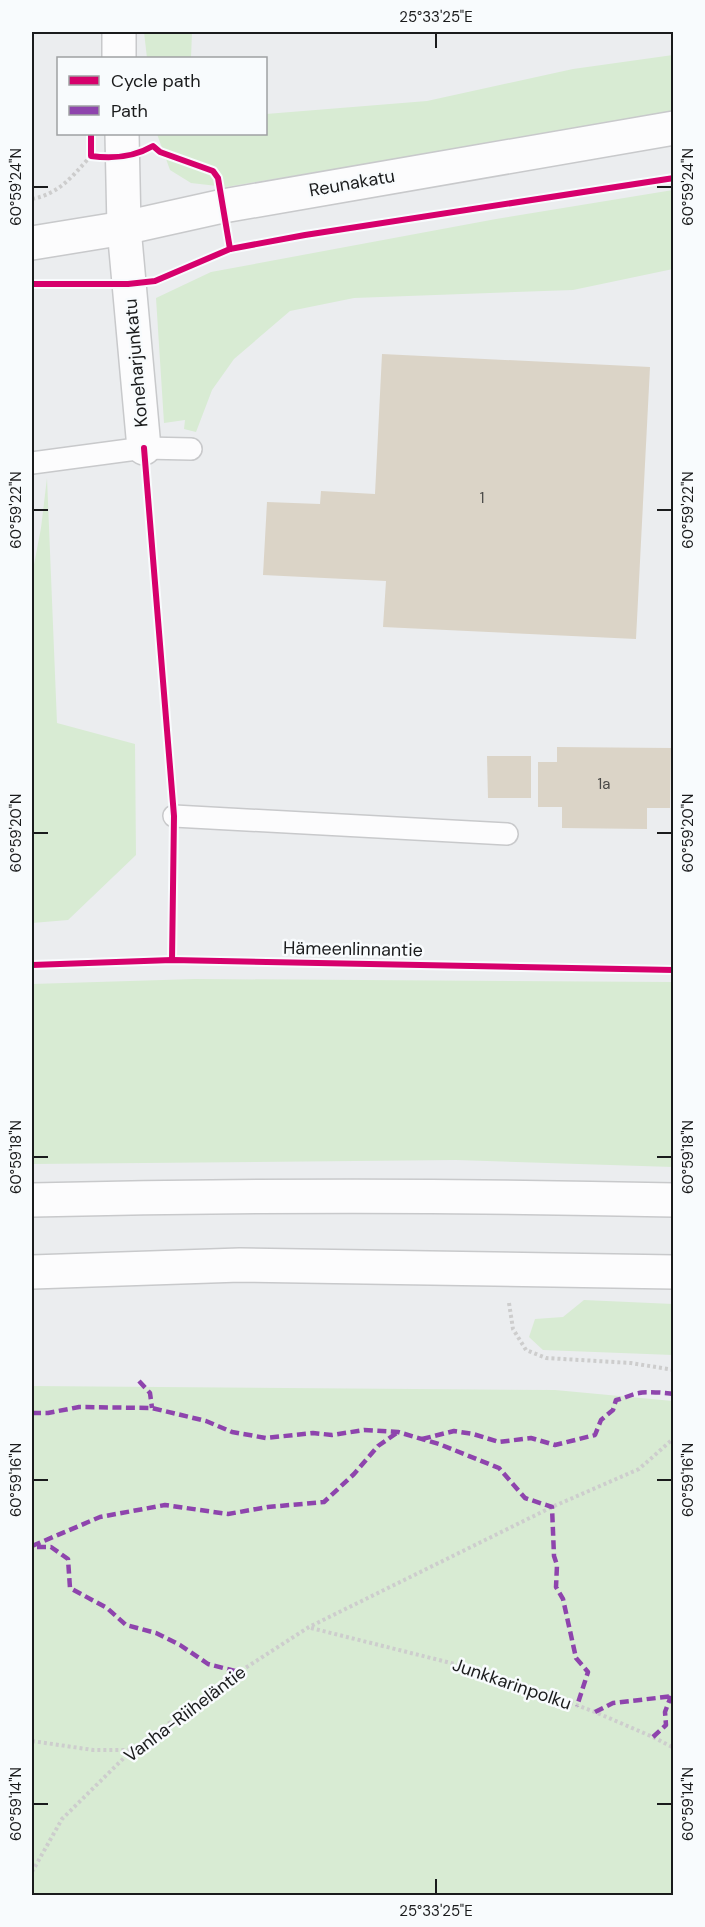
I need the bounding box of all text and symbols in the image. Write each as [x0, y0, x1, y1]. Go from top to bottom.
text: 25°33'25"E [399, 7, 473, 27]
legend [57, 57, 267, 135]
text: Cycle path [111, 69, 201, 93]
text: Path [111, 99, 148, 123]
text: 60°59'24"N [6, 148, 26, 226]
text: 60°59'24"N [678, 148, 698, 226]
street label: Reunakatu [307, 164, 397, 202]
street label: Koneharjunkatu [118, 298, 154, 428]
text: 60°59'22"N [6, 471, 26, 549]
text: 60°59'22"N [678, 471, 698, 549]
house number: 1 [480, 488, 484, 508]
house number: 1a [598, 774, 610, 794]
text: 60°59'20"N [6, 794, 26, 872]
text: 60°59'20"N [678, 794, 698, 872]
street label: Hämeenlinnantie [283, 936, 423, 962]
text: 60°59'18"N [6, 1120, 26, 1194]
text: 60°59'18"N [678, 1120, 698, 1194]
text: 60°59'16"N [6, 1443, 26, 1517]
text: 60°59'16"N [678, 1443, 698, 1517]
street label: Junkkarinpolku [449, 1652, 575, 1716]
street label: Vanha-Riiheläntie [119, 1660, 251, 1768]
text: 60°59'14"N [6, 1767, 26, 1841]
text: 60°59'14"N [678, 1767, 698, 1841]
text: 25°33'25"E [399, 1901, 473, 1921]

